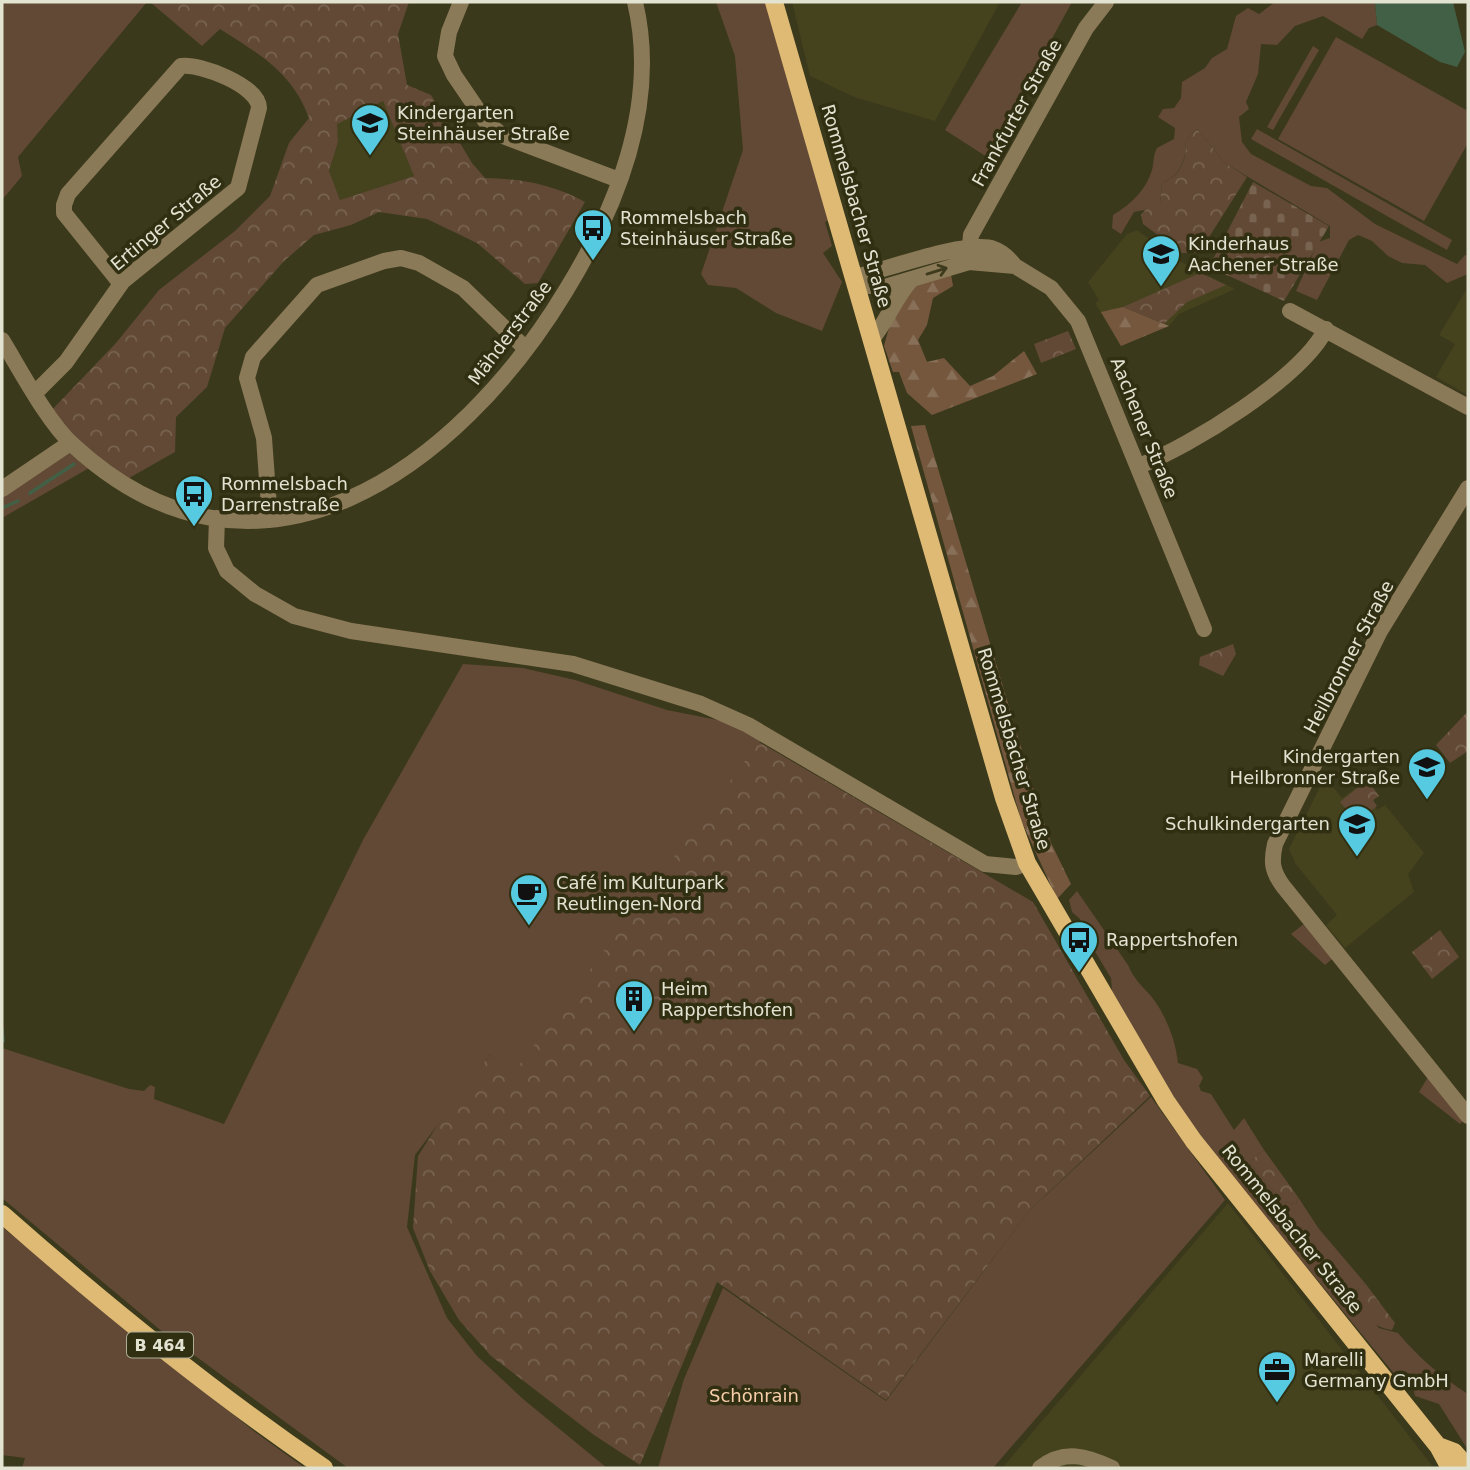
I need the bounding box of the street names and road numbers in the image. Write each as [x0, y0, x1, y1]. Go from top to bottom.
street label: Frankfurter Straße [967, 35, 1066, 190]
street label: Rommelsbacher Straße [817, 102, 896, 310]
street label: Ertinger Straße [106, 170, 225, 275]
street label: Mähderstraße [464, 276, 556, 389]
street label: Aachener Straße [1107, 354, 1182, 502]
street label: Heilbronner Straße [1299, 577, 1398, 737]
street label: Rommelsbacher Straße [974, 645, 1055, 853]
street label: Rommelsbacher Straße [1218, 1140, 1367, 1317]
road number: B 464 [127, 1332, 193, 1358]

